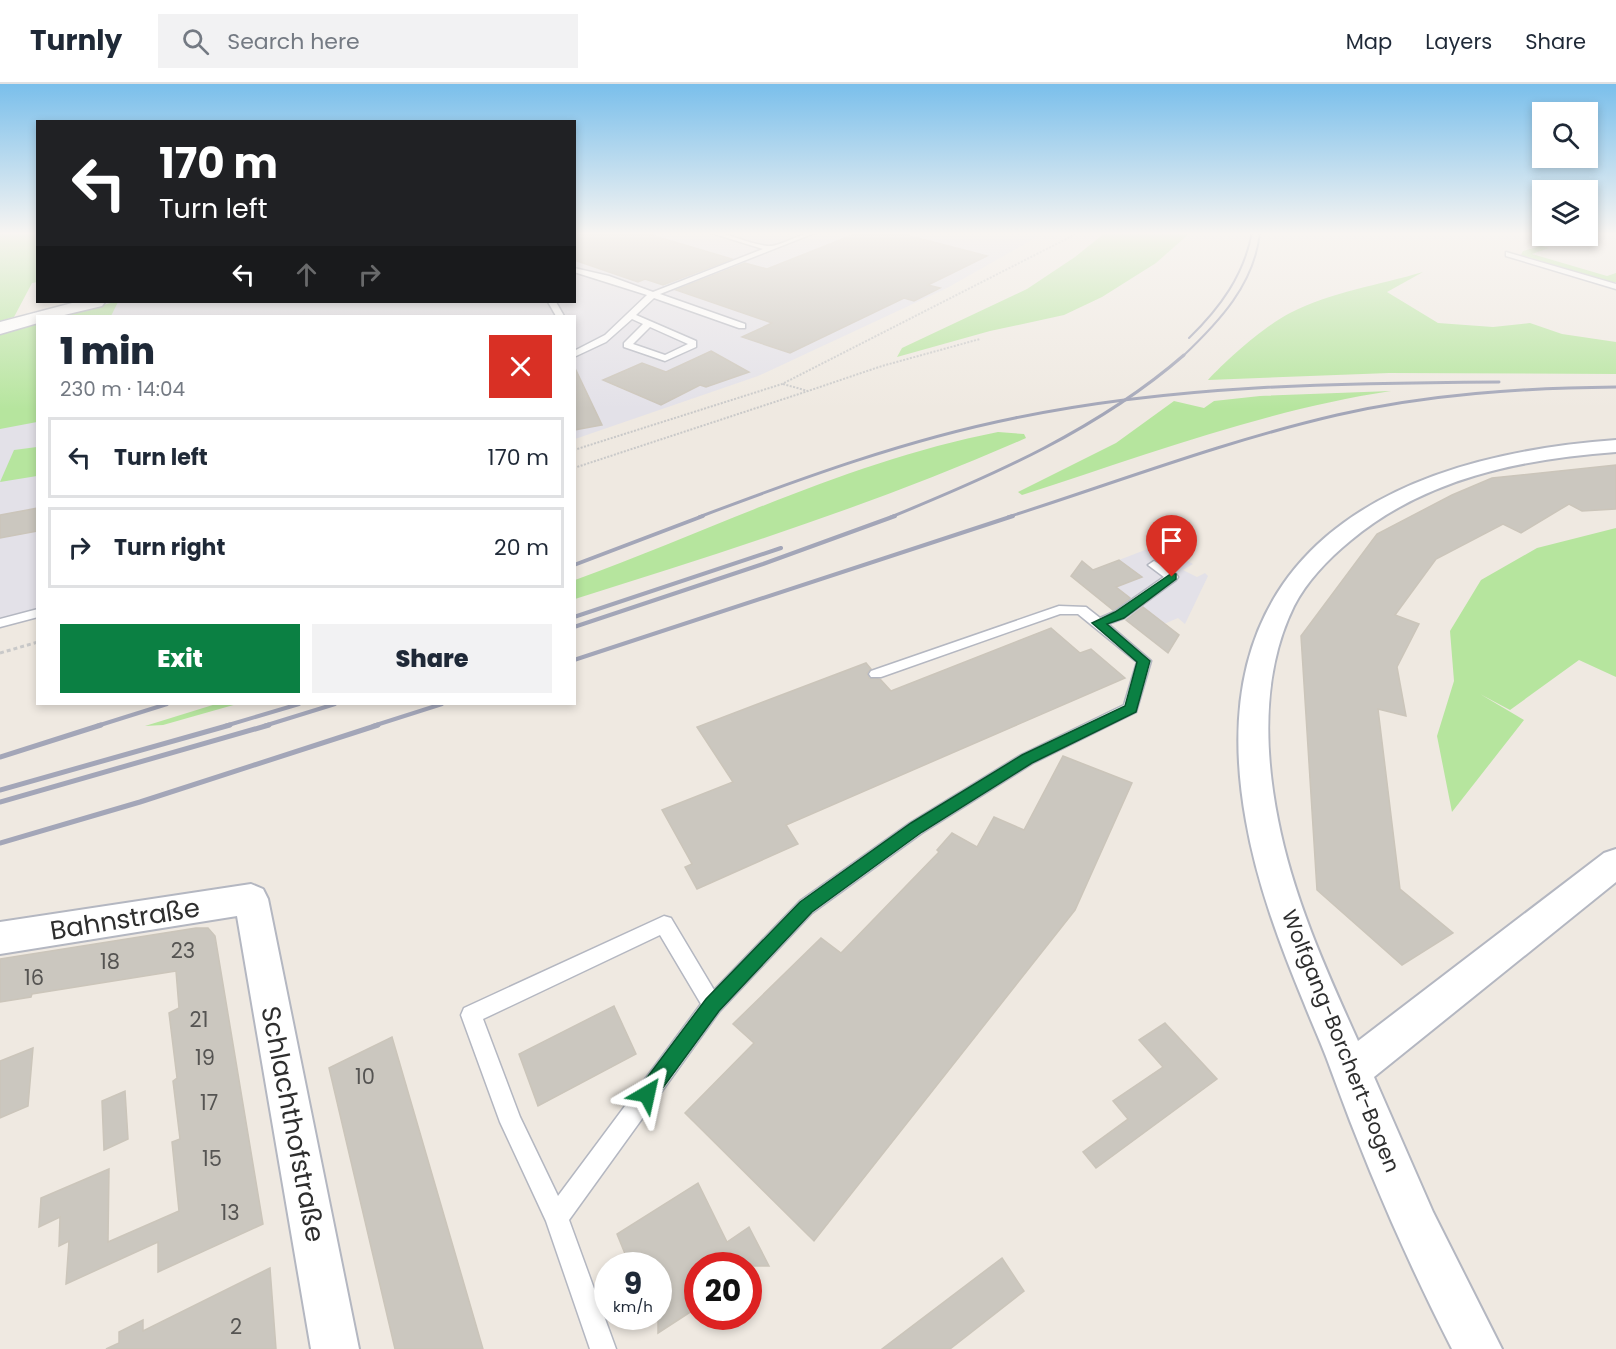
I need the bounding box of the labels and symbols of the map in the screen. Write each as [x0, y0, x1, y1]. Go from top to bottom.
pin [1146, 515, 1197, 577]
street label: Bahnstraße [48, 889, 202, 949]
street label: Wolfgang-Borchert-Bogen [1275, 905, 1407, 1177]
house number: 23 [171, 936, 195, 965]
house number: 18 [100, 947, 120, 976]
house number: 16 [24, 963, 44, 992]
street label: Schlachthofstraße [252, 1003, 334, 1245]
house number: 21 [190, 1005, 208, 1034]
house number: 19 [195, 1043, 215, 1072]
house number: 10 [355, 1062, 375, 1091]
position arrow [615, 1062, 679, 1126]
house number: 17 [200, 1088, 218, 1117]
house number: 15 [202, 1144, 222, 1173]
house number: 13 [220, 1198, 240, 1227]
speed limit sign: 20 [684, 1252, 762, 1330]
house number: 2 [230, 1312, 242, 1341]

